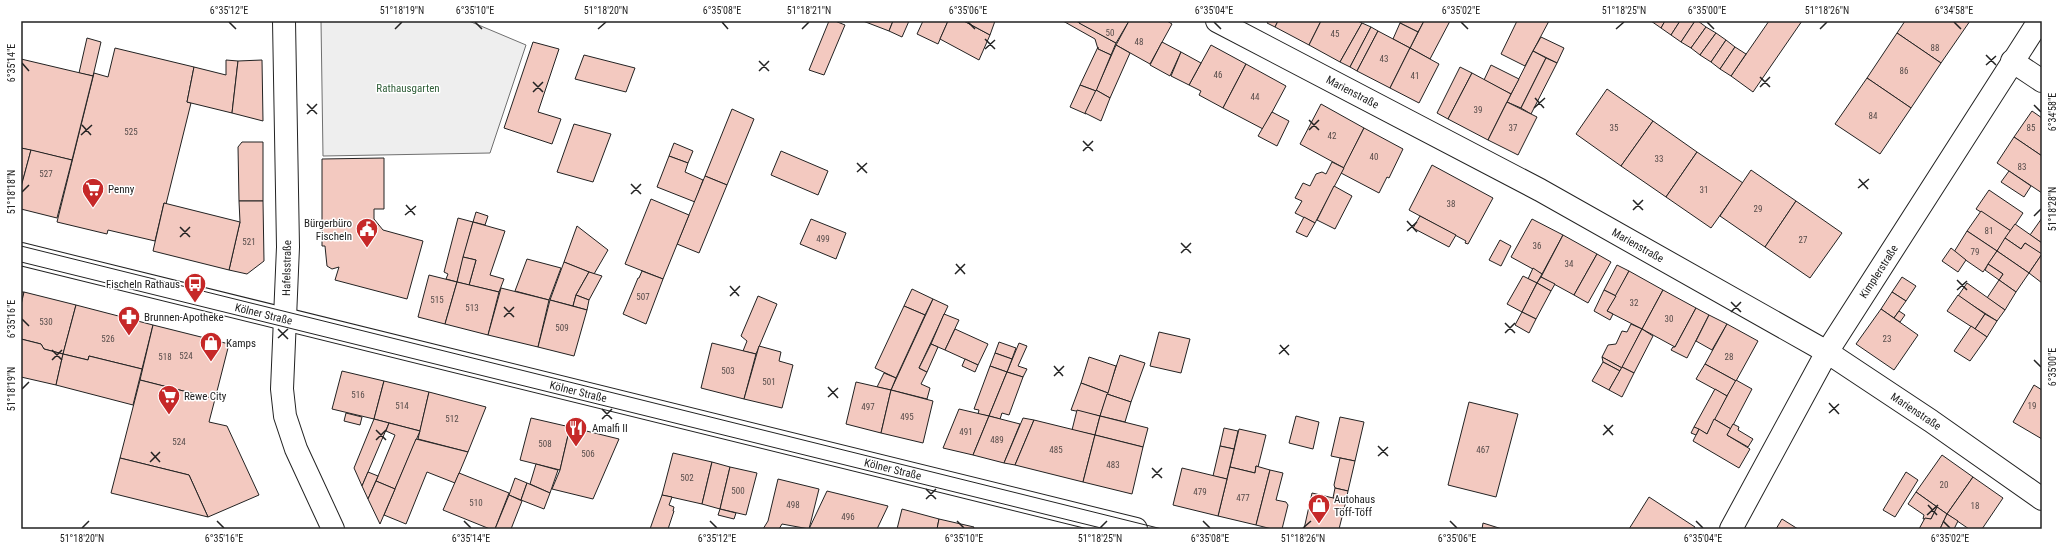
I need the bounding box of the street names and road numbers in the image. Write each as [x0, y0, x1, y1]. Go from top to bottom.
street label: Marienstraße [1324, 73, 1381, 111]
street label: Marienstraße [1610, 225, 1666, 265]
street label: Hafelsstraße [280, 240, 294, 296]
street label: Kimplerstraße [1857, 242, 1900, 301]
street label: Kölner Straße [234, 301, 294, 327]
street label: Kölner Straße [548, 378, 608, 405]
street label: Marienstraße [1888, 390, 1944, 433]
street label: Kölner Straße [863, 456, 923, 482]

